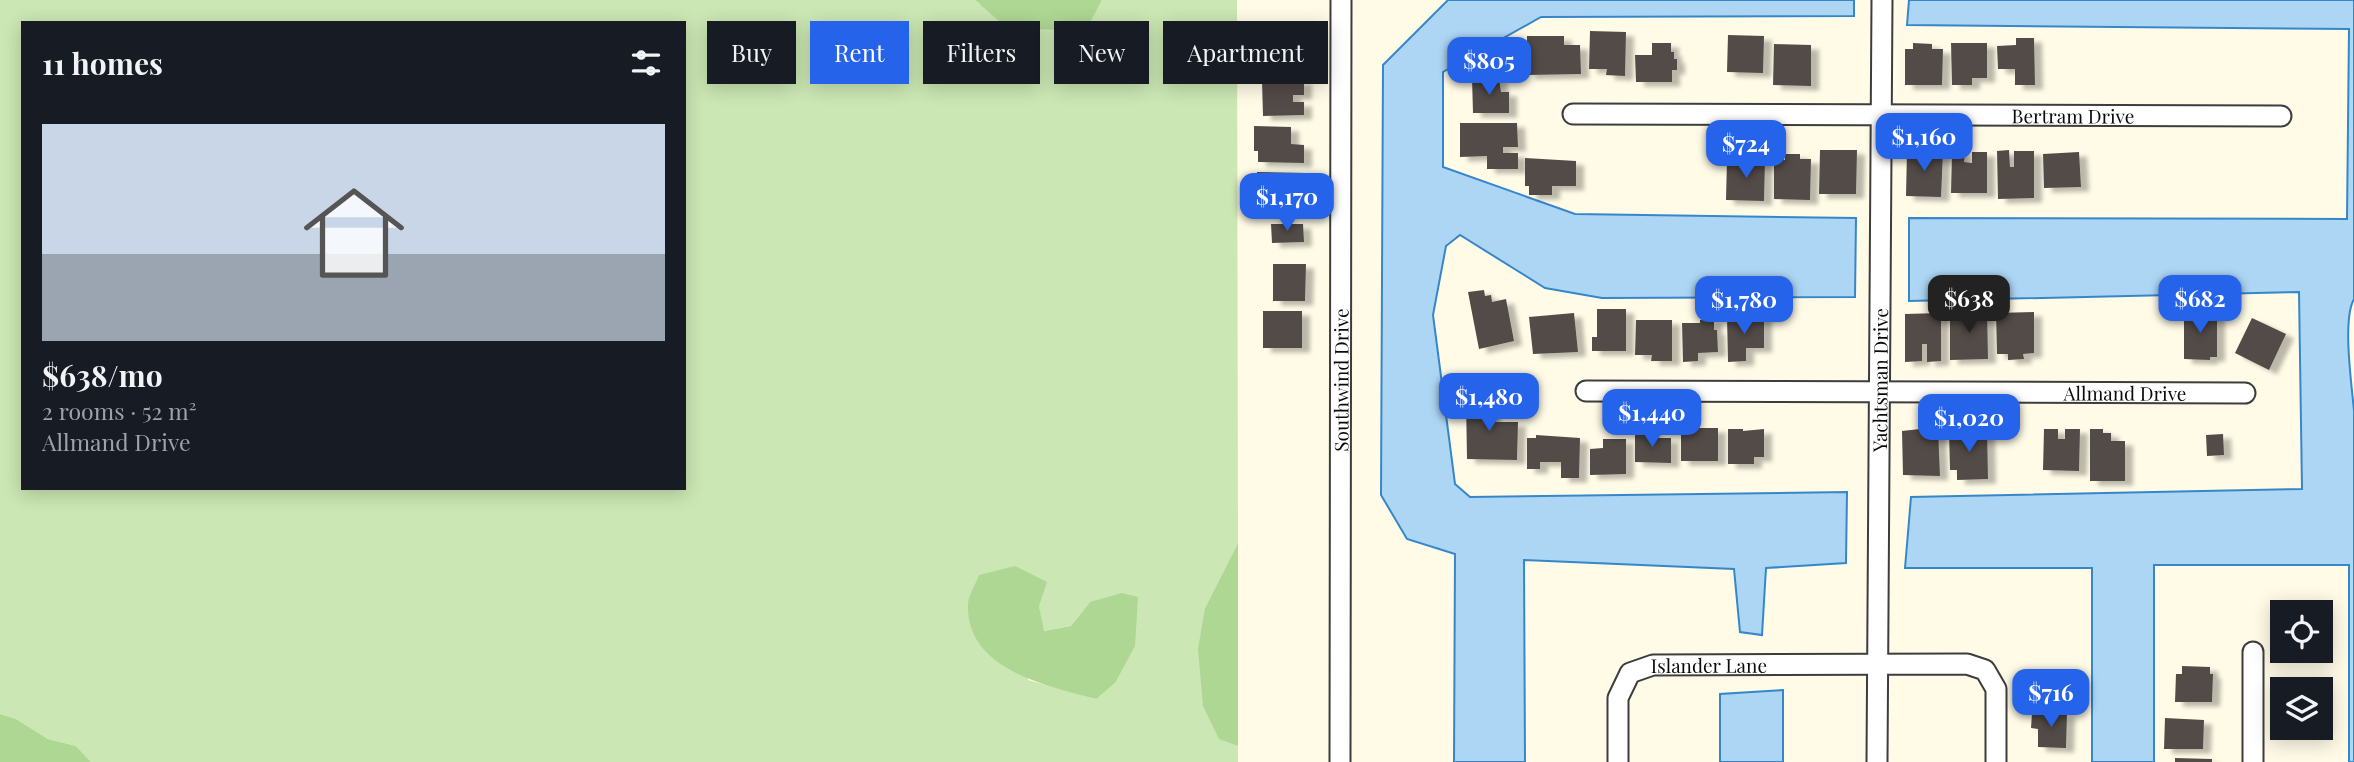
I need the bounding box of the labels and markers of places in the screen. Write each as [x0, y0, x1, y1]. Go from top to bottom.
pin: $805 [1448, 38, 1530, 97]
pin: $1,160 [1867, 114, 1981, 173]
pin: $724 [1705, 120, 1787, 180]
pin: $1,170 [1230, 174, 1344, 233]
pin: $1,780 [1687, 276, 1801, 336]
pin: $638 [1928, 276, 2010, 335]
pin: $682 [2159, 276, 2241, 335]
pin: $1,480 [1432, 374, 1546, 433]
pin: $1,440 [1595, 390, 1709, 449]
pin: $1,020 [1912, 394, 2026, 454]
pin: $716 [2010, 670, 2092, 729]

